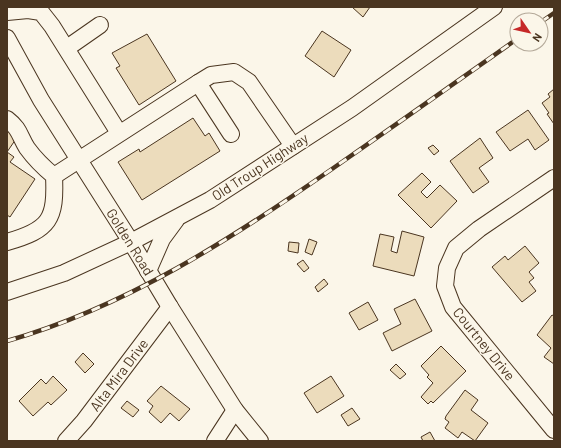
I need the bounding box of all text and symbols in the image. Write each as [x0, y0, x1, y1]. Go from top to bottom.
north arrow [509, 12, 549, 52]
text: N [530, 31, 545, 45]
street label: Old Troup Highway [208, 129, 312, 204]
street label: Golden Road [103, 205, 158, 278]
street label: Courtney Drive [450, 304, 519, 384]
street label: Alta Mira Drive [86, 335, 151, 414]

